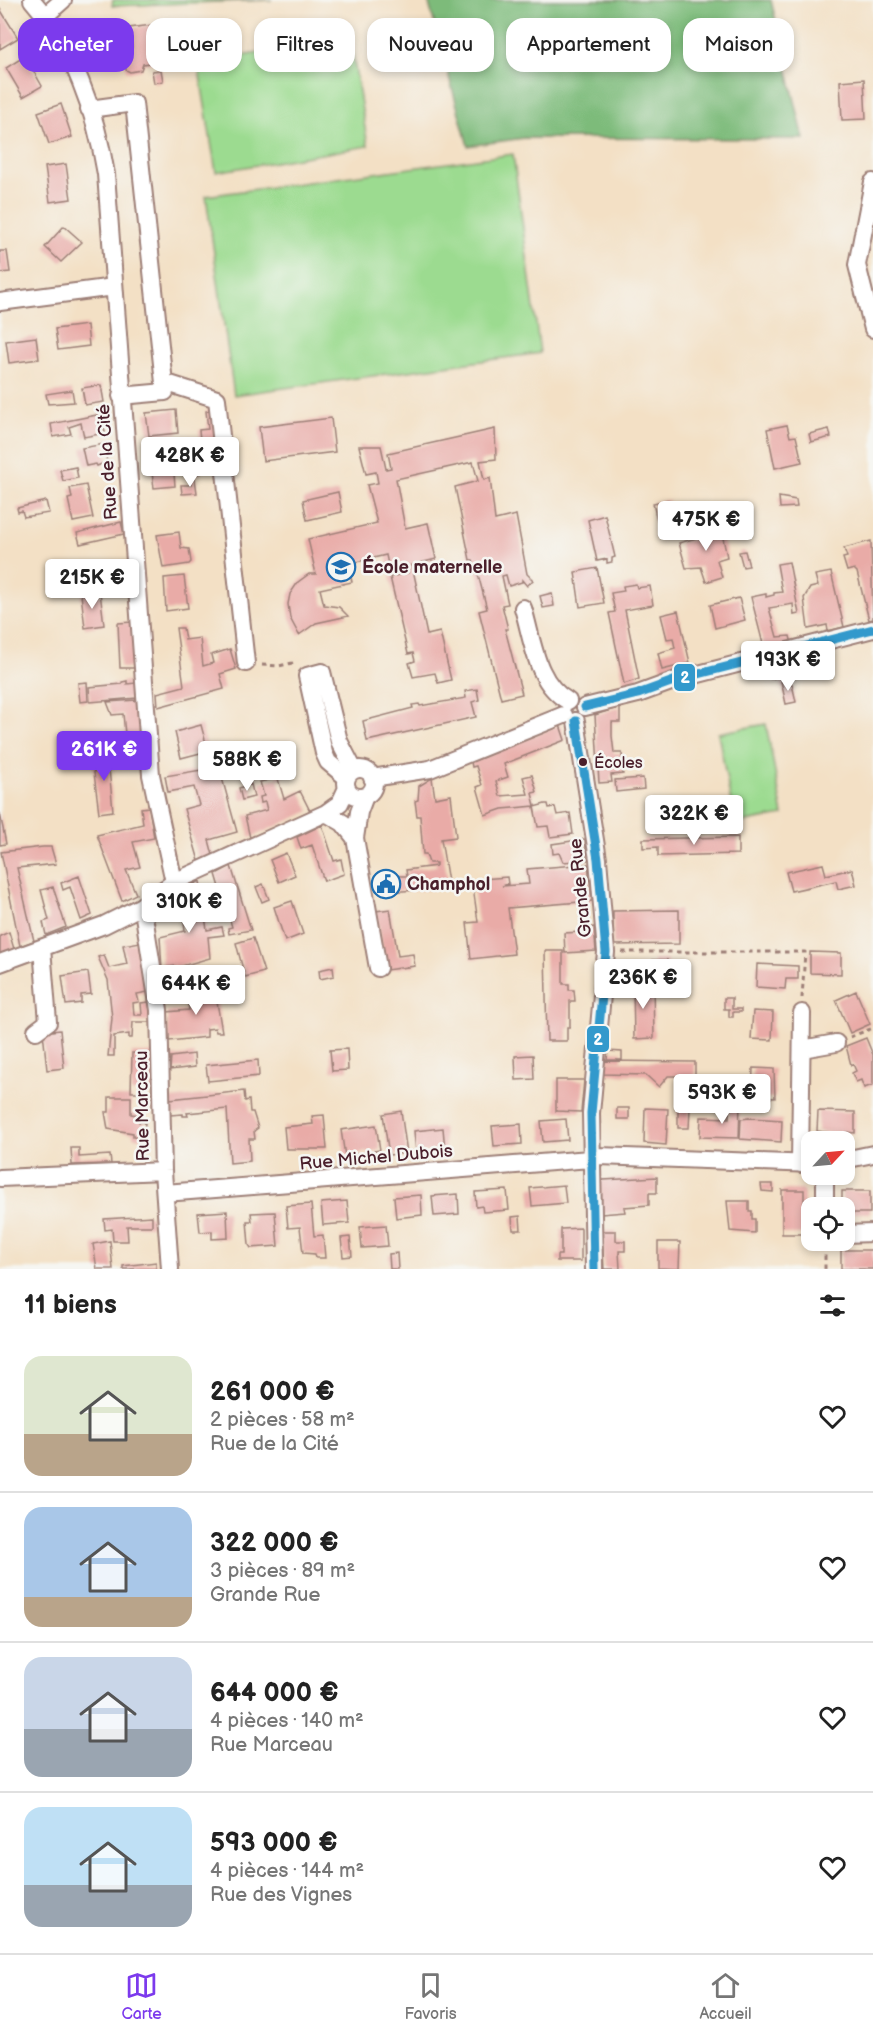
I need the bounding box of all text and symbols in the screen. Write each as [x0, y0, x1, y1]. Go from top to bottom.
chip: Acheter [18, 18, 134, 72]
chip: Louer [146, 18, 242, 72]
chip: Filtres [254, 18, 355, 72]
chip: Nouveau [367, 18, 494, 72]
chip: Appartement [506, 18, 671, 72]
chip: Maison [683, 18, 794, 72]
street label: Rue de la Cité [93, 403, 122, 521]
pin: 428K € [141, 437, 239, 488]
text: 428K € [155, 444, 225, 468]
pin: 475K € [657, 501, 755, 552]
text: 475K € [672, 508, 740, 532]
school or university icon: École maternelle [325, 551, 357, 583]
place label: École maternelle [362, 555, 502, 578]
pin: 215K € [43, 559, 141, 610]
text: 215K € [59, 566, 125, 590]
pin: 193K € [739, 641, 837, 692]
text: 193K € [755, 648, 821, 672]
line badge: 2 [673, 663, 696, 692]
text: 2 [680, 669, 690, 688]
pin: 261K € [55, 731, 153, 782]
text: 261K € [71, 738, 137, 762]
pin: 588K € [198, 741, 296, 792]
text: 588K € [212, 748, 282, 772]
place label: Écoles [594, 752, 643, 773]
marker: Écoles [577, 756, 589, 768]
pin: 322K € [645, 795, 743, 846]
text: 322K € [659, 802, 729, 826]
street label: Grande Rue [565, 837, 596, 938]
public building icon: Champhol [370, 868, 402, 900]
place label: Champhol [407, 874, 490, 895]
pin: 310K € [140, 883, 238, 934]
text: 310K € [156, 890, 222, 914]
pin: 236K € [594, 959, 692, 1010]
pin: 644K € [147, 965, 245, 1016]
text: 236K € [608, 966, 678, 990]
text: 644K € [161, 972, 231, 996]
line badge: 2 [586, 1025, 610, 1053]
text: 2 [593, 1031, 603, 1050]
street label: Rue Marceau [131, 1050, 154, 1162]
pin: 593K € [673, 1074, 771, 1125]
text: 593K € [687, 1081, 757, 1105]
north arrow [801, 1131, 855, 1185]
map controls [801, 1131, 855, 1251]
street label: Rue Michel Dubois [299, 1140, 454, 1175]
button: locate [801, 1197, 855, 1251]
icon: filters [816, 1289, 849, 1322]
text: 11 biens [24, 1290, 117, 1321]
text: 261 000 € [210, 1377, 335, 1408]
icon: home [72, 1380, 144, 1452]
icon: heart [816, 1400, 849, 1433]
text: 2 pièces · 58 m² [210, 1408, 355, 1432]
text: Rue de la Cité [210, 1432, 339, 1456]
text: 322 000 € [210, 1528, 339, 1559]
icon: home [72, 1531, 144, 1603]
icon: heart [816, 1551, 849, 1584]
text: 3 pièces · 89 m² [210, 1559, 355, 1583]
text: Grande Rue [210, 1583, 320, 1607]
text: 644 000 € [210, 1678, 339, 1709]
icon: home [72, 1681, 144, 1753]
icon: heart [816, 1701, 849, 1734]
text: 4 pièces · 140 m² [210, 1709, 364, 1733]
text: Rue Marceau [210, 1733, 333, 1757]
text: 593 000 € [210, 1828, 338, 1859]
icon: home [72, 1831, 144, 1903]
icon: heart [816, 1851, 849, 1884]
text: 4 pièces · 144 m² [210, 1859, 364, 1883]
text: Rue des Vignes [210, 1883, 352, 1907]
tab: Carte [121, 1969, 162, 2024]
tab: Favoris [404, 1969, 457, 2024]
tab: Accueil [699, 1969, 752, 2024]

